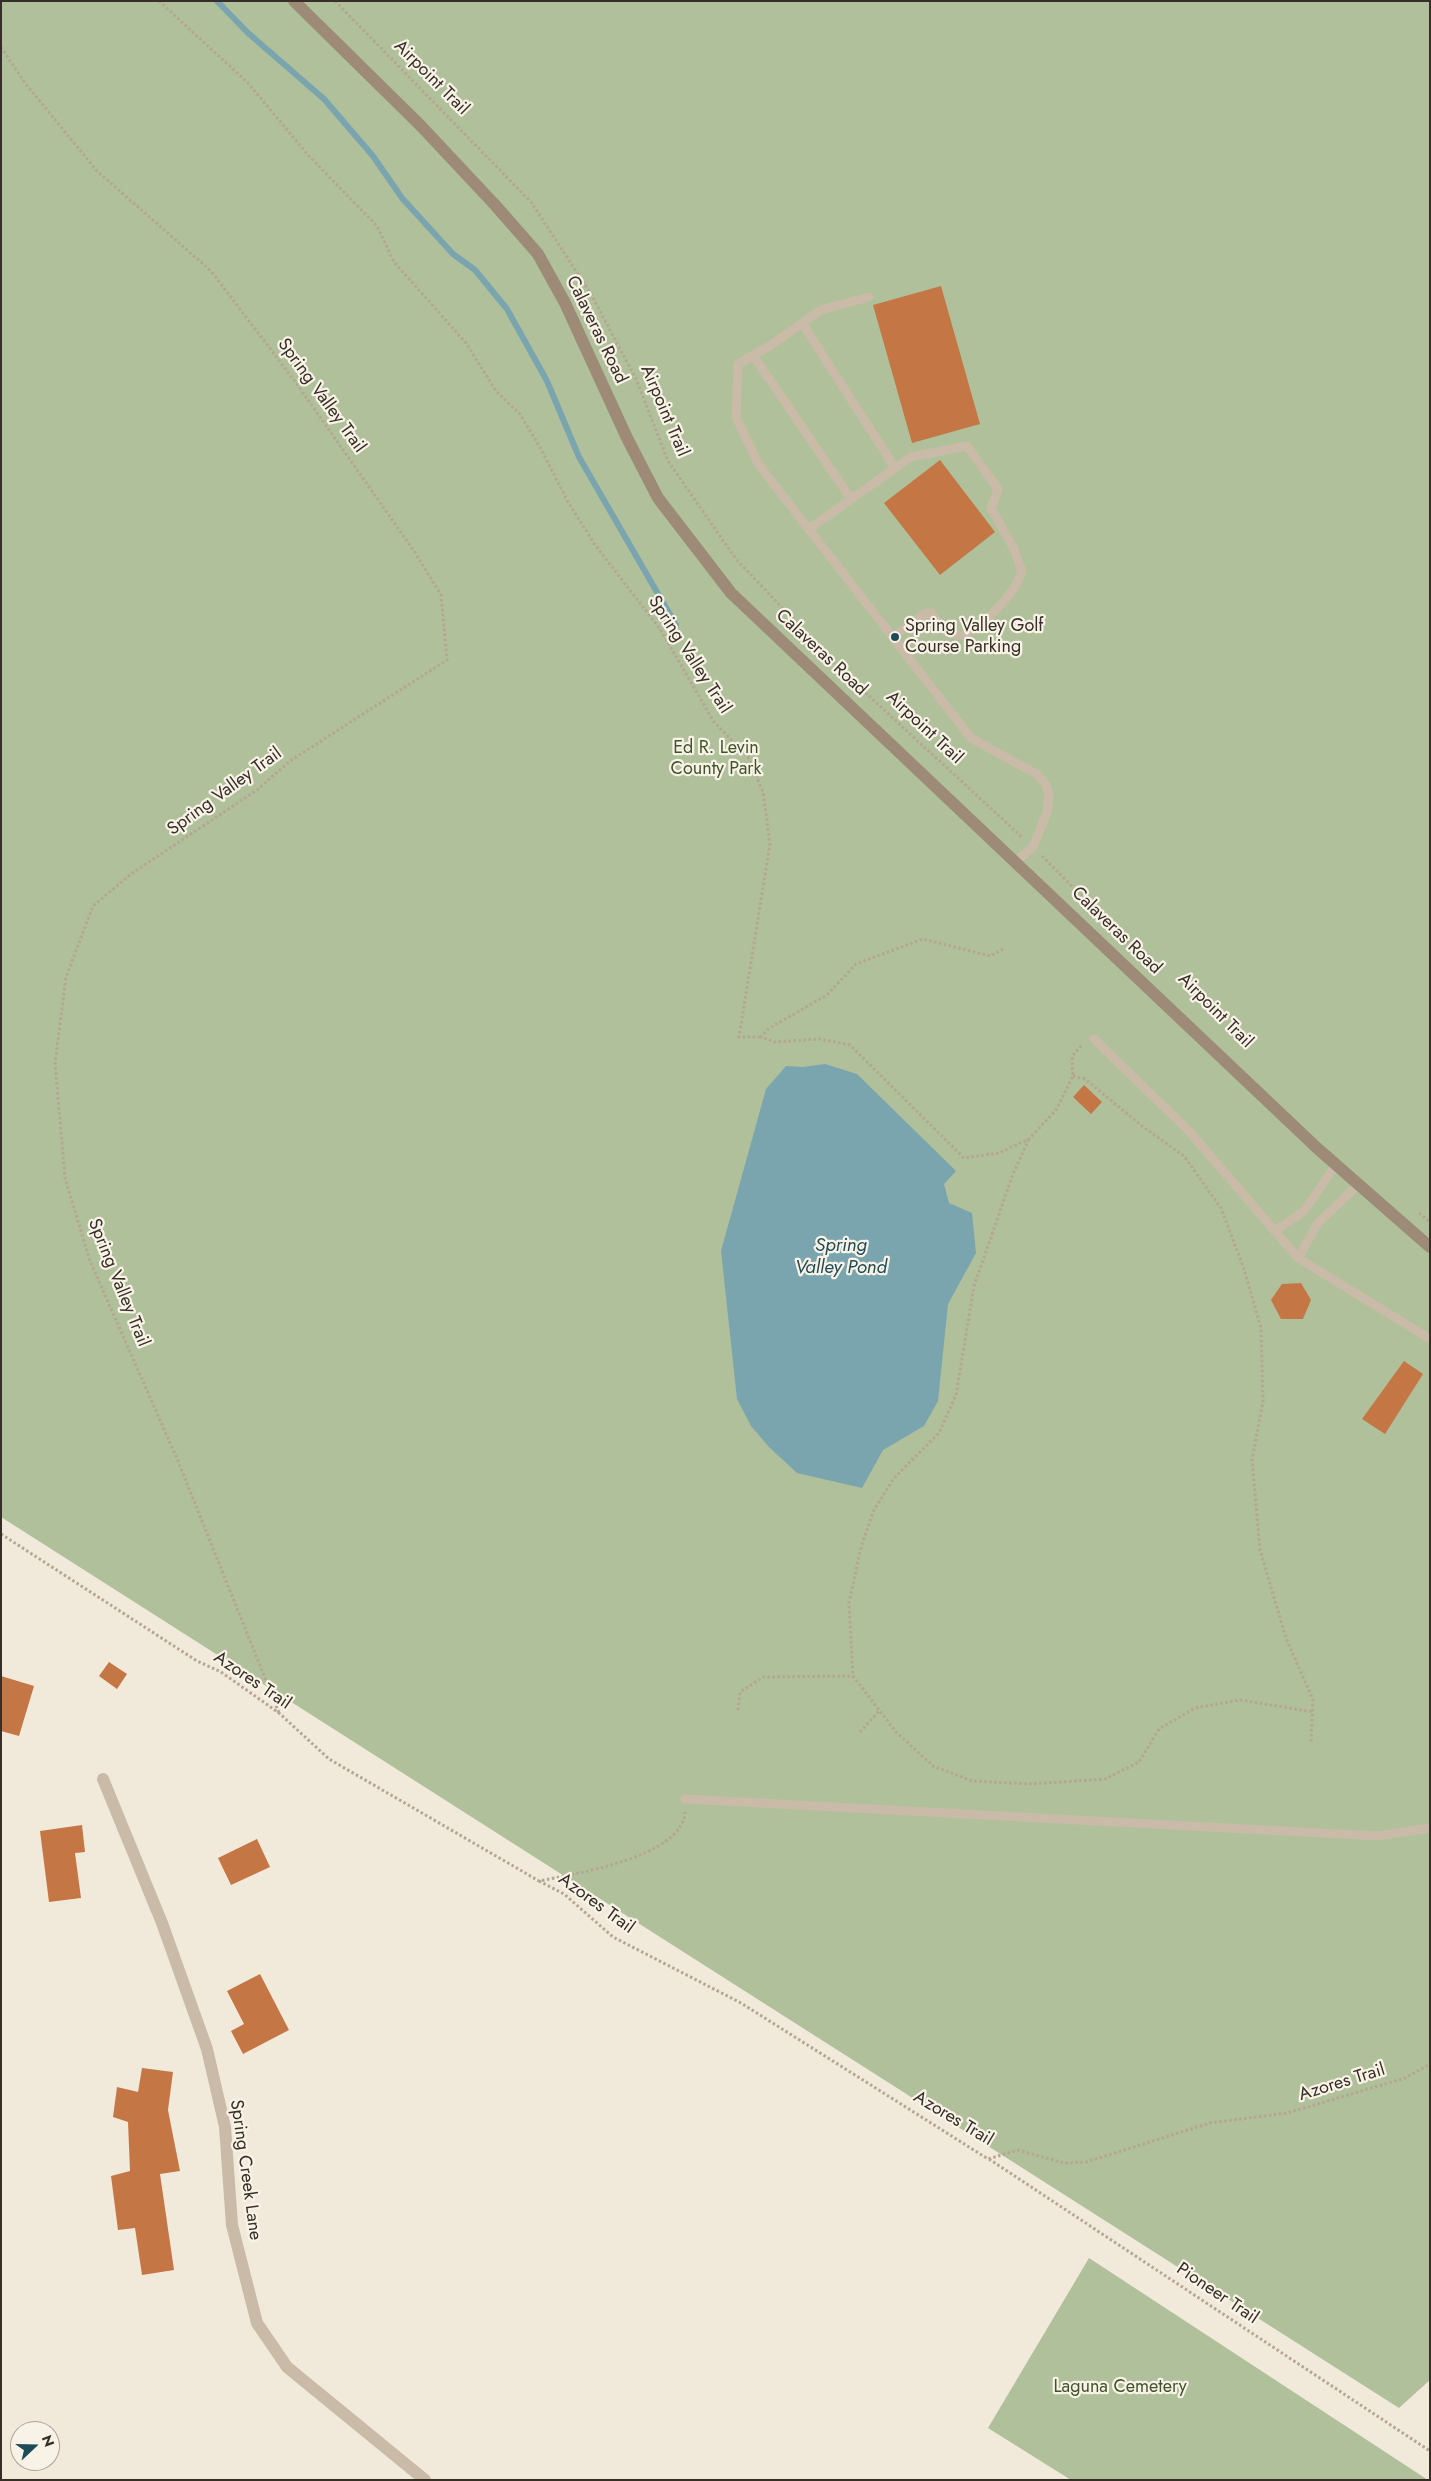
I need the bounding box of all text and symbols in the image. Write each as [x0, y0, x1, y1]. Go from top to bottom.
street label: Airpoint Trail [389, 36, 473, 120]
street label: Calaveras Road [561, 273, 631, 387]
street label: Spring Valley Trail [272, 335, 370, 457]
street label: Airpoint Trail [635, 362, 693, 460]
street label: Spring Valley Trail [643, 592, 735, 718]
street label: Calaveras Road [771, 605, 871, 701]
place label: Spring Valley Golf Course Parking [905, 616, 1043, 659]
marker: Spring Valley Golf Course Parking [889, 631, 901, 643]
street label: Airpoint Trail [881, 687, 967, 769]
park label: Ed R. Levin County Park [671, 738, 761, 781]
street label: Spring Valley Trail [164, 743, 286, 841]
street label: Calaveras Road [1066, 883, 1166, 979]
street label: Airpoint Trail [1173, 969, 1257, 1053]
street label: Spring Valley Trail [83, 1216, 153, 1350]
water label: Spring Valley Pond [795, 1235, 887, 1279]
street label: Azores Trail [209, 1647, 295, 1715]
street label: Azores Trail [554, 1869, 638, 1939]
street label: Azores Trail [1296, 2060, 1388, 2106]
street label: Azores Trail [909, 2087, 997, 2151]
street label: Spring Creek Lane [224, 2098, 266, 2242]
street label: Pioneer Trail [1172, 2259, 1262, 2329]
park label: Laguna Cemetery [1053, 2377, 1187, 2399]
north arrow [10, 2421, 60, 2471]
text: N [37, 2432, 59, 2450]

